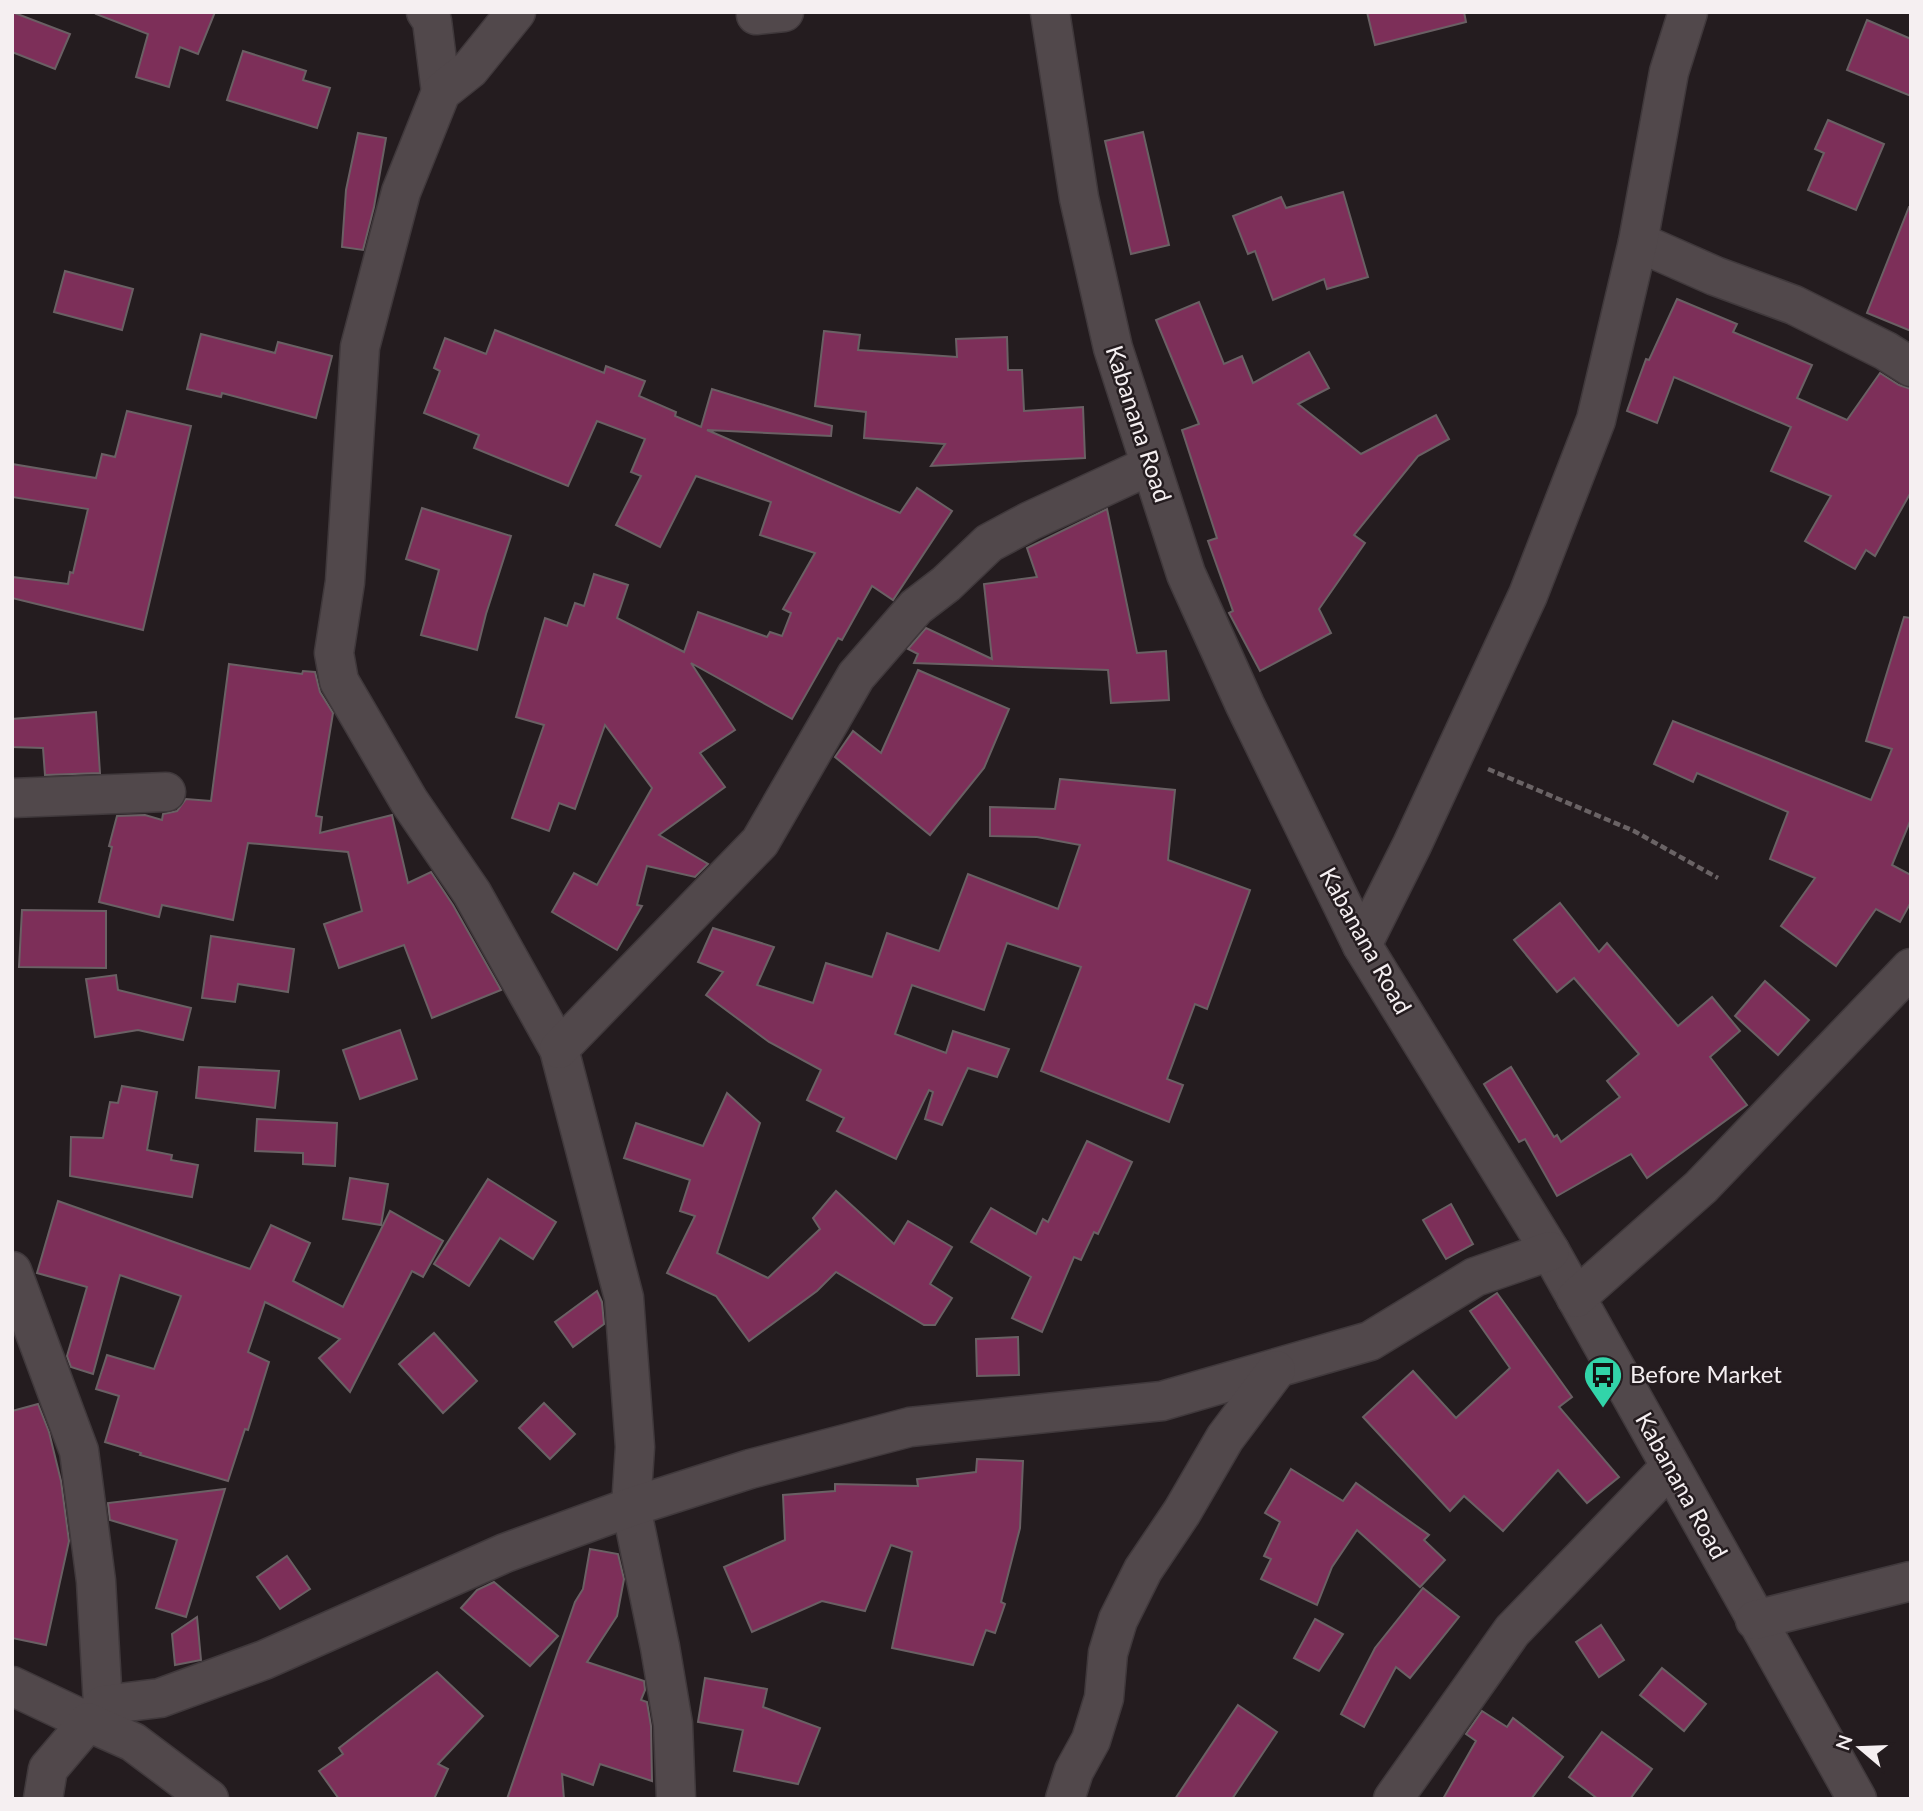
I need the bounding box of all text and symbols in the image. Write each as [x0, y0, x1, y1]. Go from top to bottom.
street label: Kabanana Road [1100, 341, 1178, 506]
street label: Kabanana Road [1314, 862, 1419, 1019]
bus stop icon: Before Market [1582, 1354, 1624, 1409]
place label: Before Market [1630, 1359, 1782, 1388]
street label: Kabanana Road [1630, 1407, 1735, 1564]
north arrow [1825, 1713, 1895, 1783]
text: N [1830, 1732, 1857, 1753]

